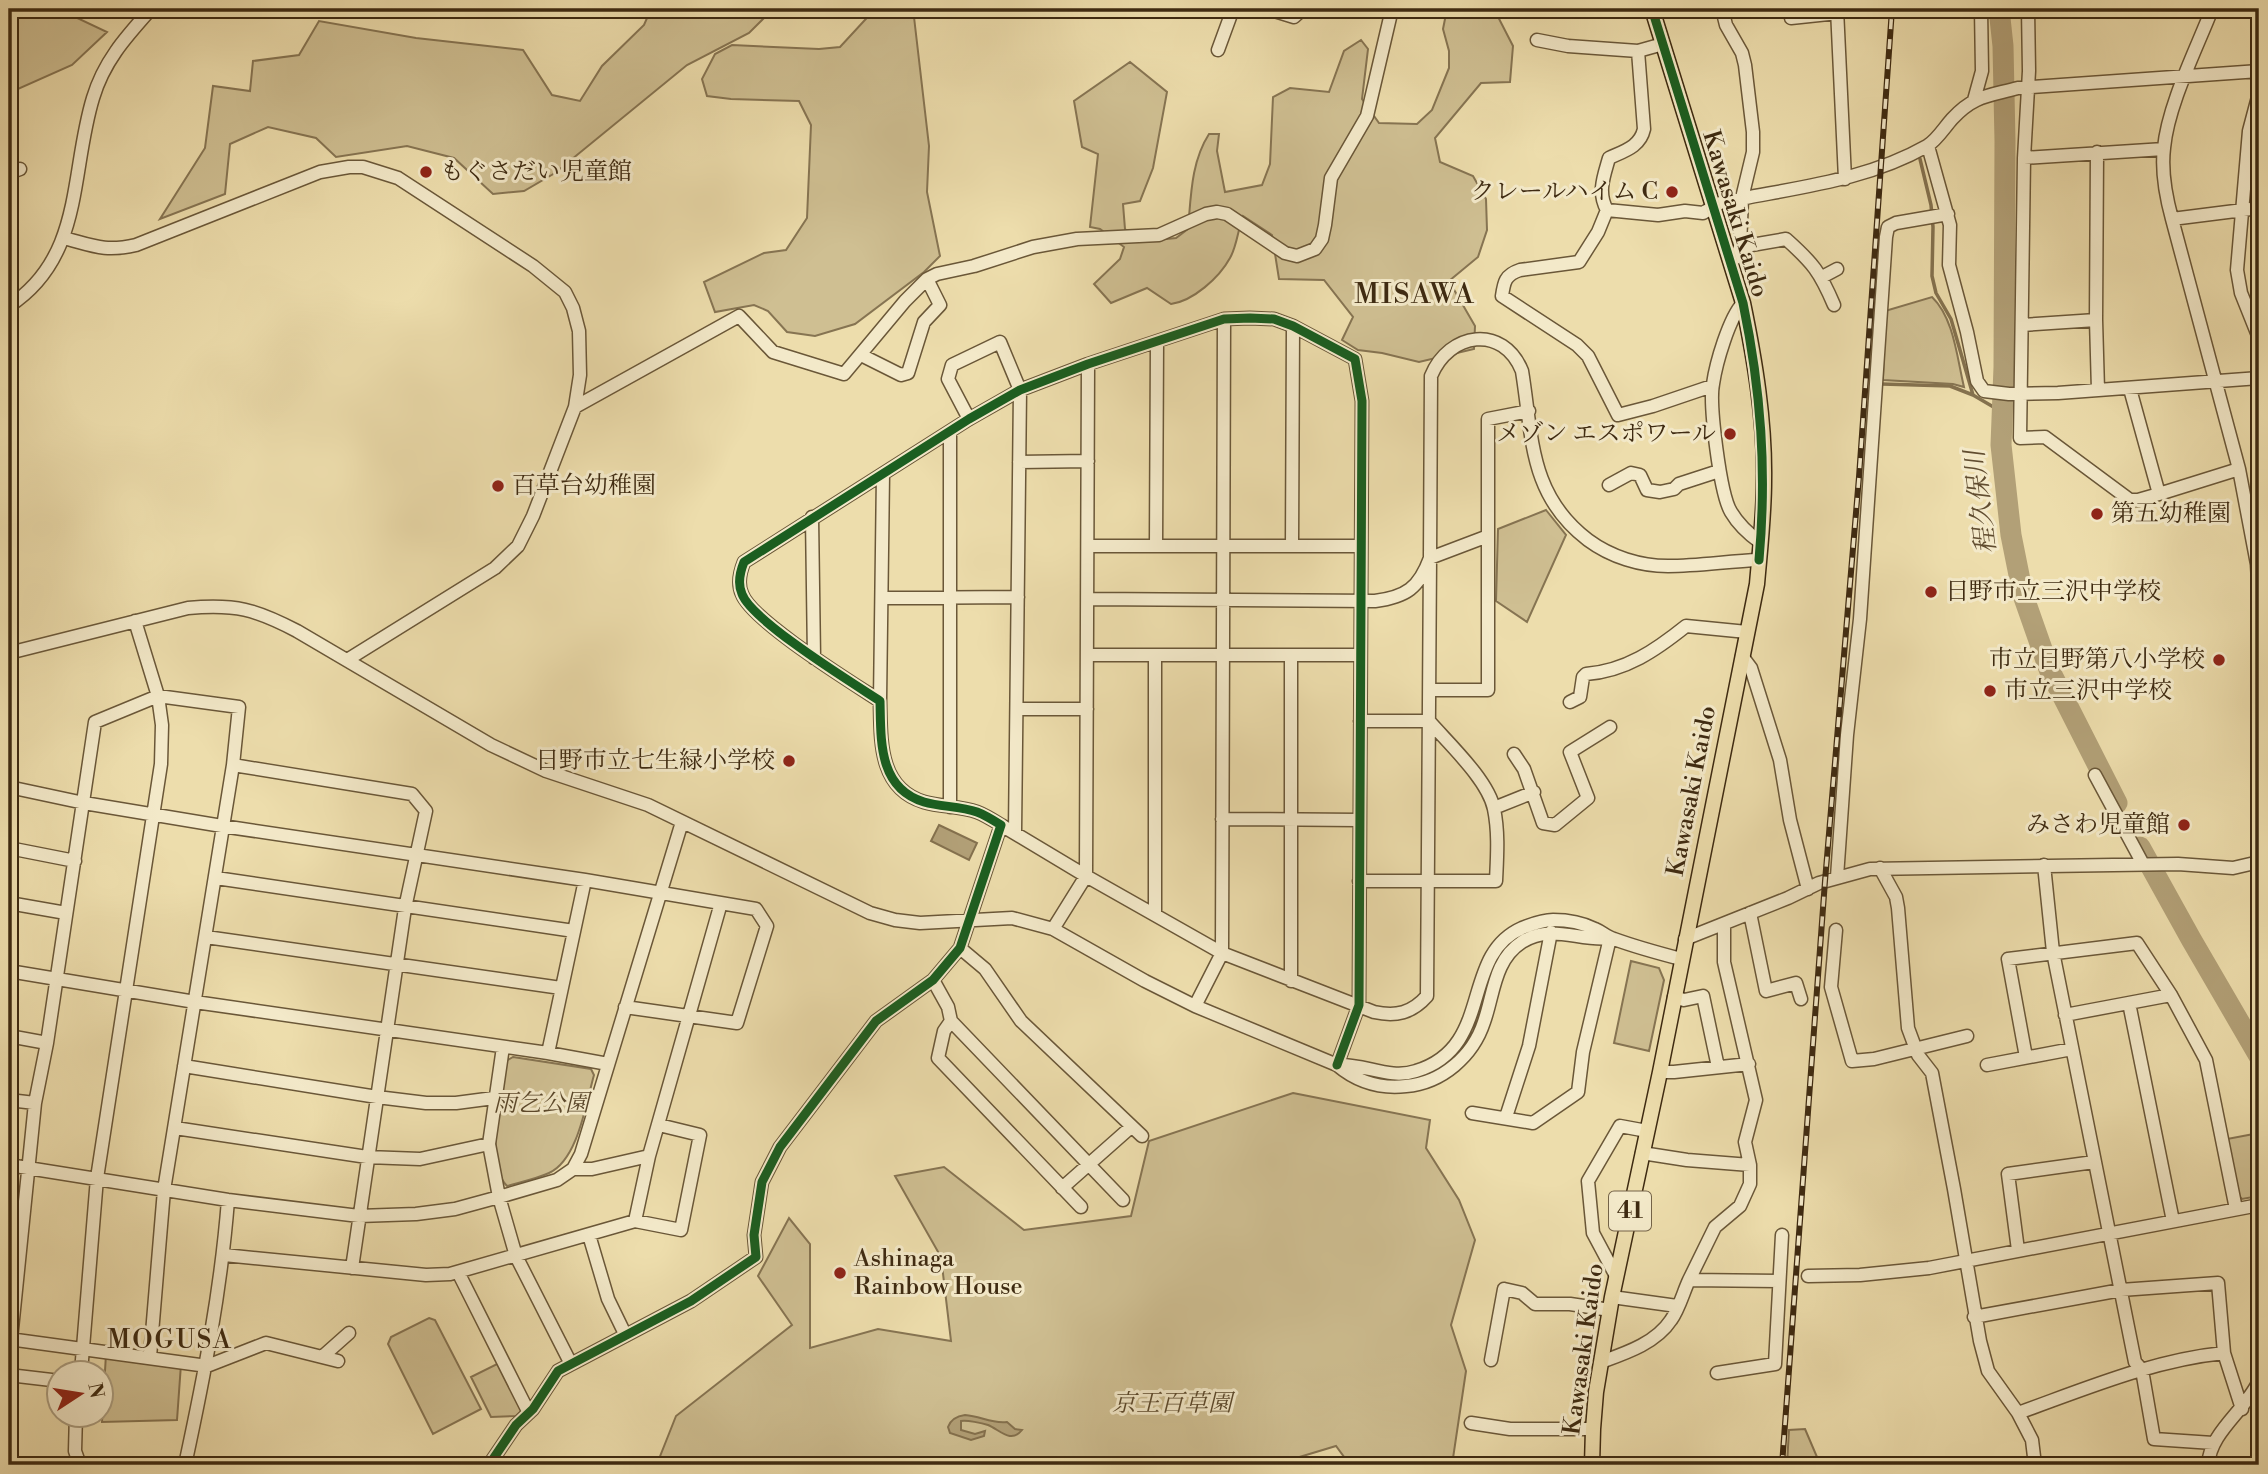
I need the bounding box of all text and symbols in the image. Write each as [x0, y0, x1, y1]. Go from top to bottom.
street label: Kawasaki Kaido [1695, 127, 1775, 301]
place label: もぐさだい児童館 [440, 157, 632, 187]
marker: もぐさだい児童館 [418, 164, 434, 180]
place label: クレールハイム C [1471, 177, 1658, 207]
marker: クレールハイム C [1664, 184, 1680, 200]
district label: MISAWA [1354, 277, 1476, 312]
place label: メゾン エスポワール [1496, 419, 1716, 449]
marker: メゾン エスポワール [1722, 426, 1738, 442]
water label: 程久保川 [1958, 445, 2003, 556]
place label: 百草台幼稚園 [512, 471, 656, 501]
marker: 百草台幼稚園 [490, 478, 506, 494]
place label: 第五幼稚園 [2111, 499, 2231, 529]
marker: 第五幼稚園 [2089, 506, 2105, 522]
place label: 日野市立三沢中学校 [1945, 577, 2161, 607]
marker: 日野市立三沢中学校 [1923, 584, 1939, 600]
place label: 市立日野第八小学校 [1989, 645, 2205, 675]
marker: 市立日野第八小学校 [2211, 652, 2227, 668]
place label: 市立三沢中学校 [2004, 676, 2172, 706]
marker: 市立三沢中学校 [1982, 683, 1998, 699]
street label: Kawasaki Kaido [1661, 703, 1723, 879]
place label: 日野市立七生緑小学校 [535, 746, 775, 776]
marker: 日野市立七生緑小学校 [781, 753, 797, 769]
place label: みさわ児童館 [2026, 810, 2170, 840]
marker: みさわ児童館 [2176, 817, 2192, 833]
park label: 雨乞公園 [493, 1089, 593, 1119]
road number: 41 [1609, 1192, 1651, 1230]
place label: Ashinaga Rainbow House [853, 1244, 1023, 1302]
street label: Kawasaki Kaido [1557, 1261, 1611, 1437]
marker: Ashinaga Rainbow House [832, 1265, 848, 1281]
district label: MOGUSA [107, 1324, 233, 1356]
north arrow [46, 1358, 116, 1428]
text: N [82, 1381, 109, 1401]
park label: 京王百草園 [1112, 1389, 1236, 1419]

